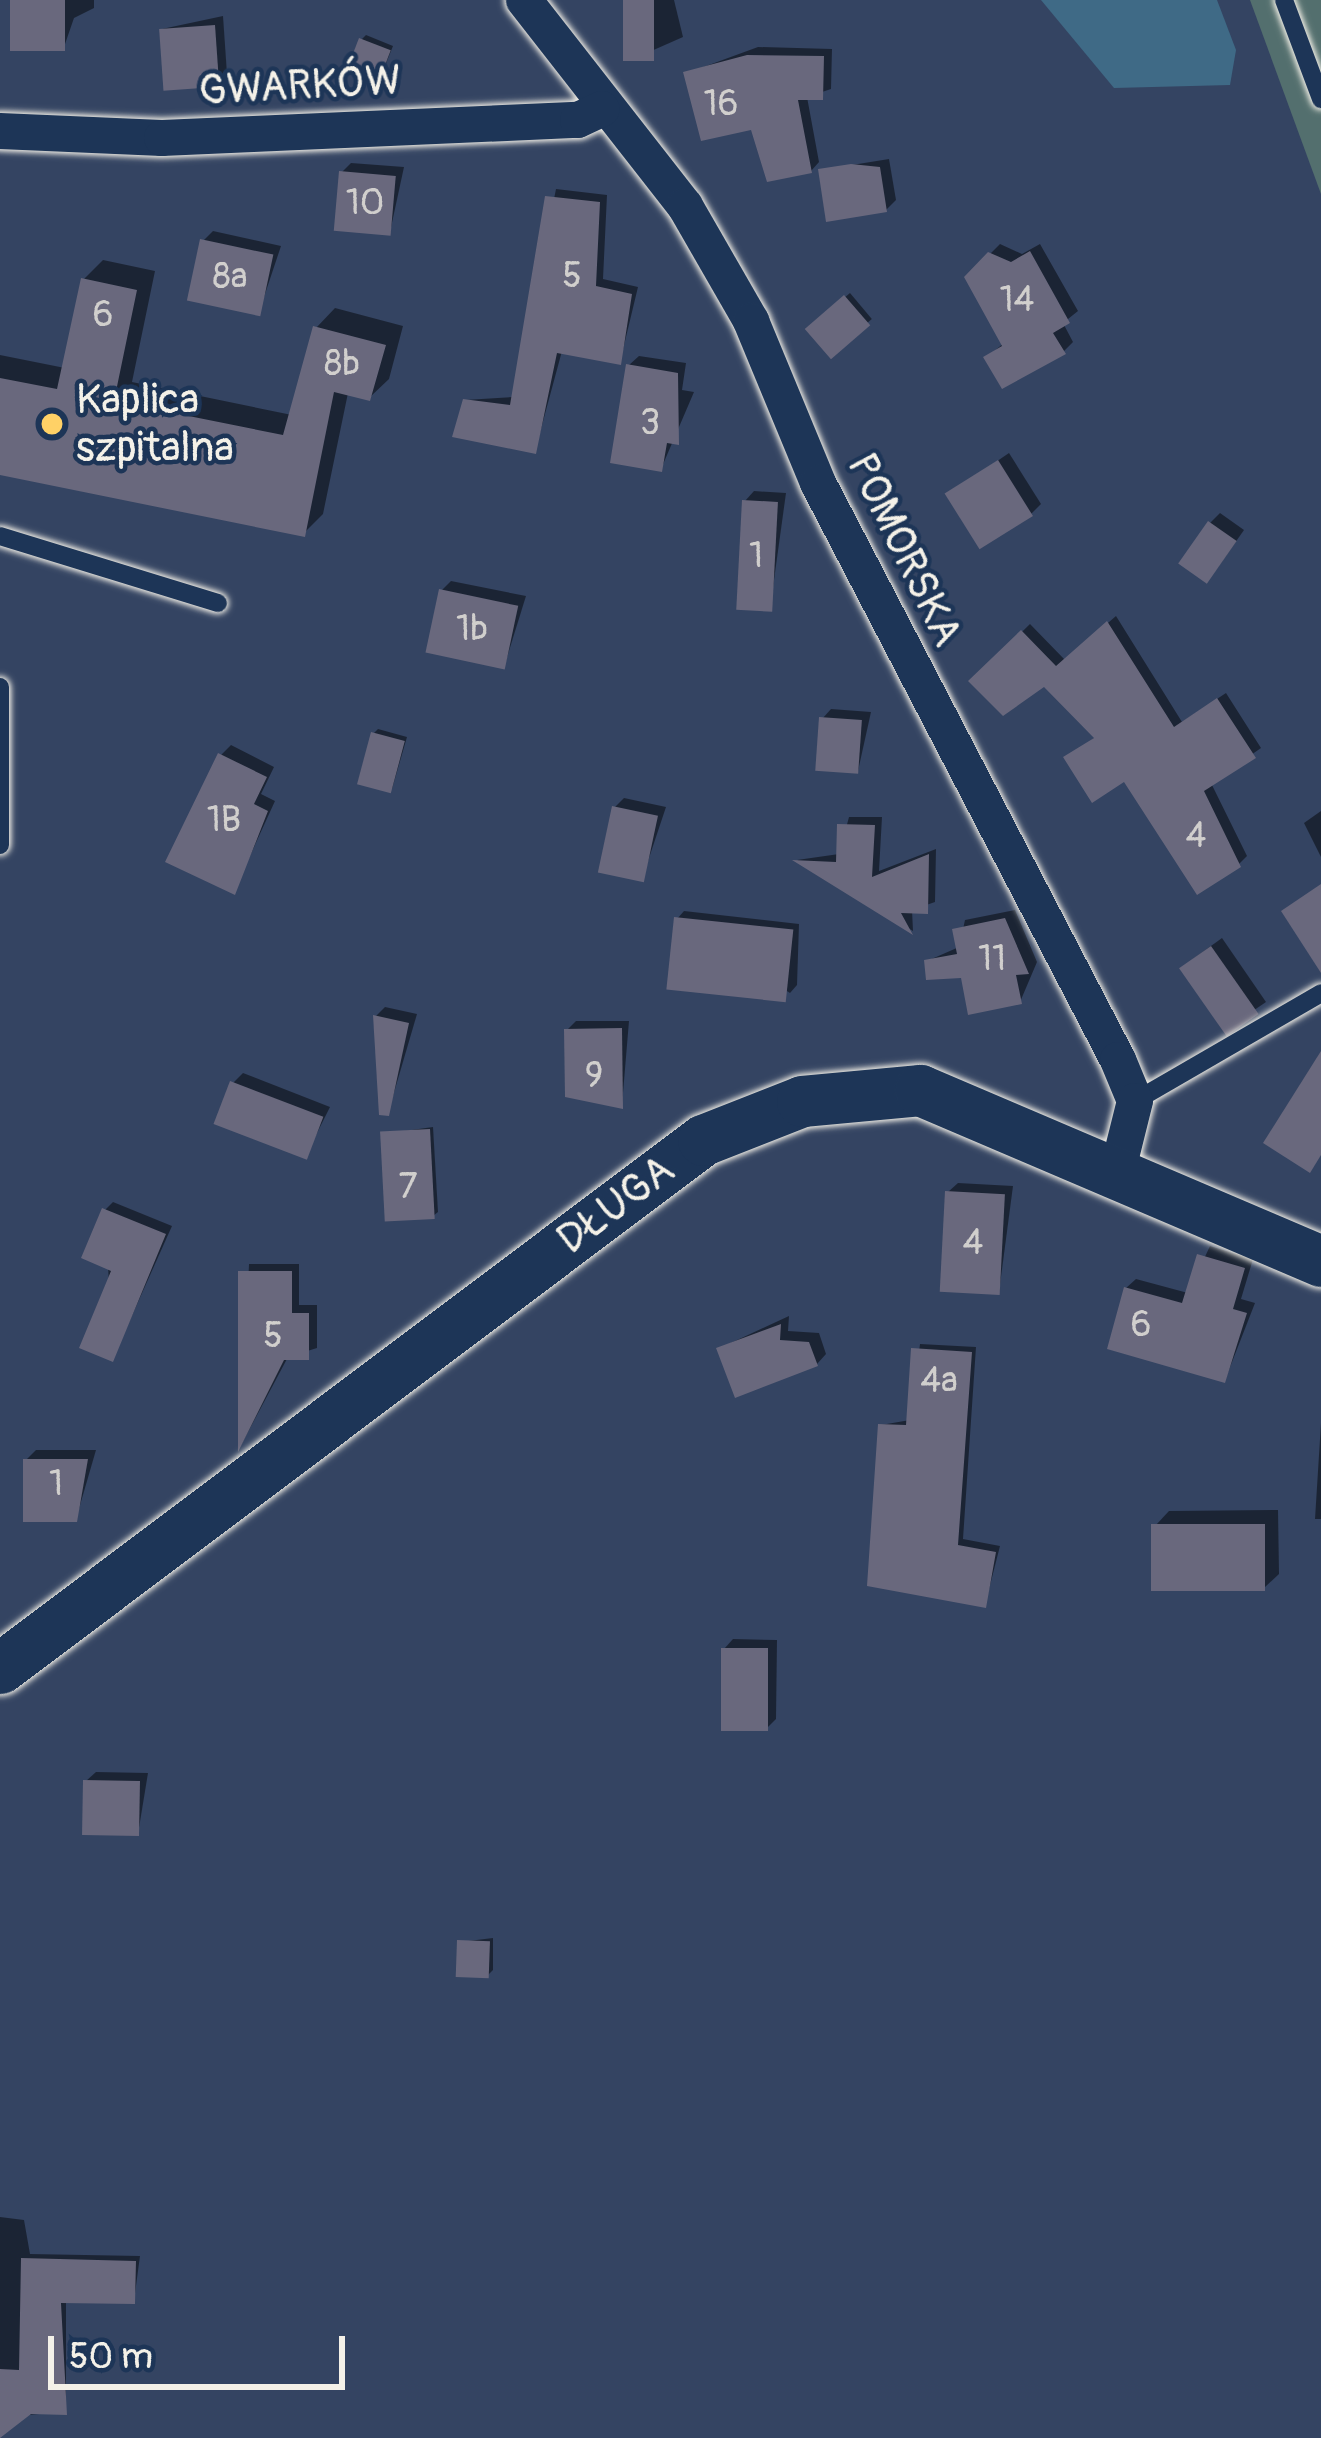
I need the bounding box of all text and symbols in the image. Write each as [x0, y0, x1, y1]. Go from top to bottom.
street label: GWARKÓW [198, 56, 402, 116]
house number: 16 [703, 82, 739, 126]
house number: 10 [346, 181, 384, 225]
house number: 5 [562, 254, 582, 298]
house number: 8a [213, 255, 247, 299]
house number: 14 [1000, 278, 1034, 322]
house number: 6 [93, 293, 113, 337]
house number: 8b [324, 342, 360, 386]
place label: Kaplica szpitalna [76, 375, 234, 474]
house number: 3 [640, 401, 660, 445]
marker: Kaplica szpitalna [39, 411, 65, 437]
street label: POMORSKA [836, 445, 972, 655]
house number: 1 [749, 534, 763, 578]
house number: 1b [456, 607, 488, 651]
house number: 1B [207, 798, 241, 842]
house number: 4 [1186, 814, 1206, 858]
house number: 11 [978, 937, 1006, 981]
house number: 9 [585, 1054, 603, 1098]
street label: DŁUGA [548, 1145, 684, 1265]
house number: 7 [398, 1165, 418, 1209]
house number: 4 [963, 1221, 983, 1265]
house number: 6 [1131, 1303, 1151, 1347]
house number: 5 [263, 1314, 283, 1358]
house number: 4a [920, 1359, 958, 1403]
house number: 1 [49, 1462, 63, 1506]
scale bar [54, 2312, 351, 2386]
text: 50 m [69, 2334, 153, 2379]

